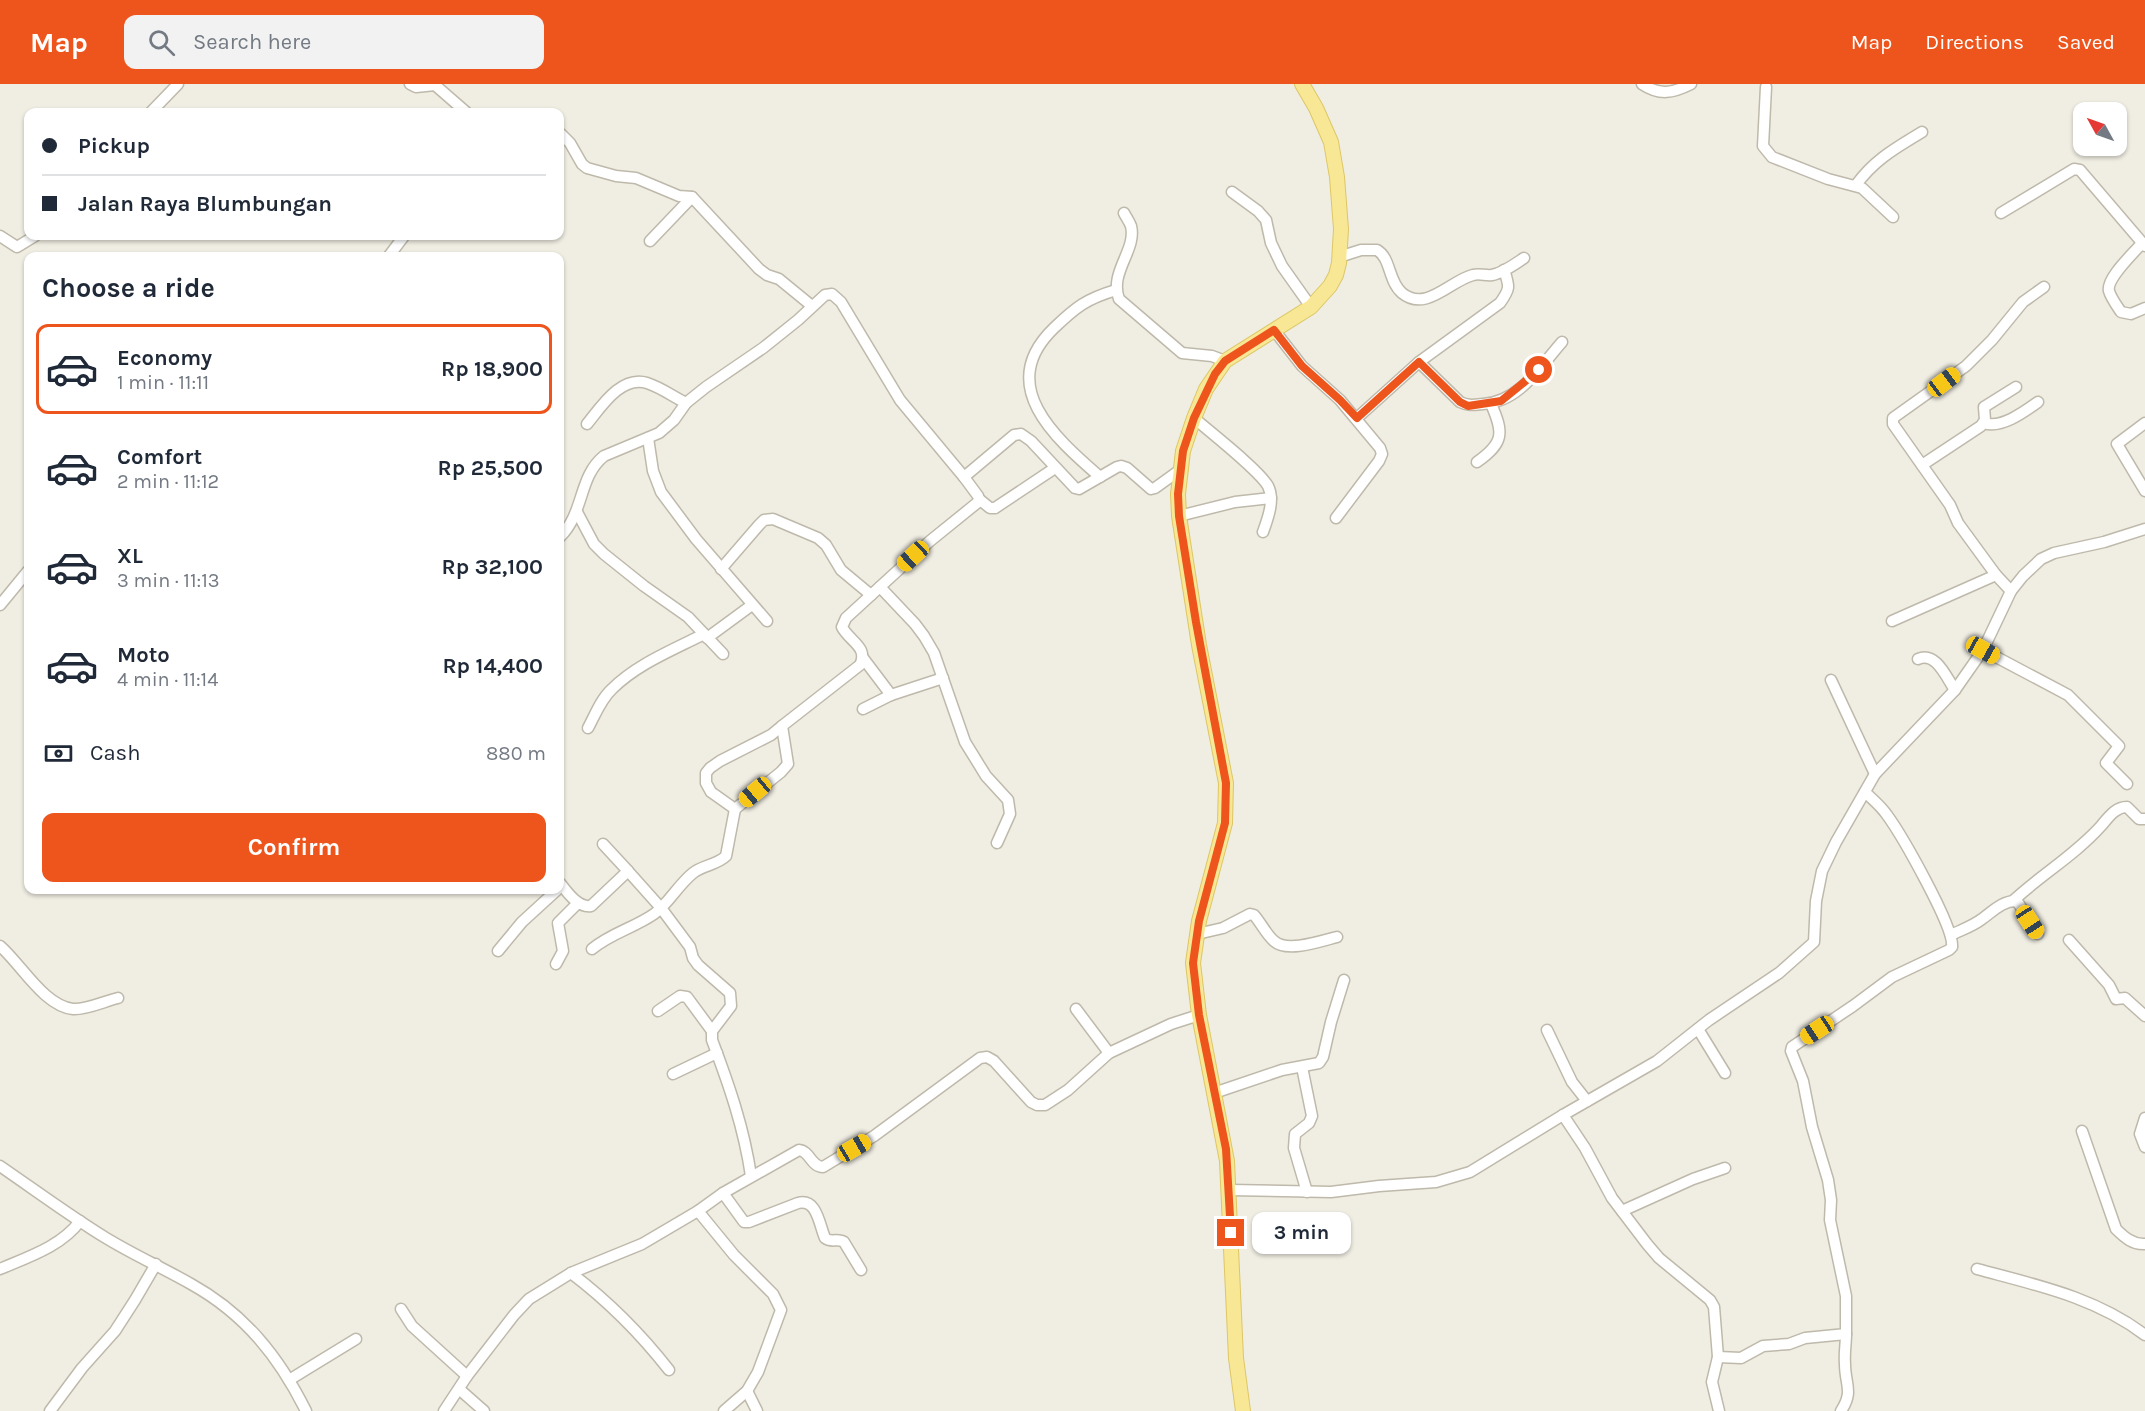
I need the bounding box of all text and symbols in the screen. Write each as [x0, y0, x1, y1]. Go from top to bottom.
search box [124, 15, 544, 69]
text: Map [30, 26, 88, 59]
icon: search [145, 26, 178, 59]
text: Search here [193, 29, 311, 55]
text: Map [1851, 30, 1892, 54]
text: Directions [1925, 30, 2024, 54]
text: Saved [2057, 30, 2115, 54]
north arrow [2073, 102, 2127, 156]
map controls [2073, 102, 2127, 156]
text: Pickup [78, 133, 150, 159]
text: Jalan Raya Blumbungan [78, 191, 332, 217]
text: Choose a ride [42, 272, 215, 304]
icon: car [45, 342, 99, 396]
text: Economy [117, 345, 212, 371]
text: Rp 18,900 [441, 356, 543, 382]
route start [1525, 356, 1552, 383]
car [1924, 364, 1964, 400]
text: 1 min · 11:11 [117, 371, 209, 394]
icon: car [45, 441, 99, 495]
text: Comfort [117, 444, 202, 470]
text: Rp 25,500 [438, 455, 543, 481]
text: 2 min · 11:12 [117, 470, 219, 493]
car [894, 537, 932, 575]
icon: car [45, 540, 99, 594]
text: XL [117, 543, 143, 569]
text: Rp 32,100 [442, 554, 543, 580]
text: 3 min · 11:13 [117, 569, 220, 592]
car [1963, 633, 2003, 667]
icon: car [45, 639, 99, 693]
text: Moto [117, 642, 170, 668]
text: Rp 14,400 [442, 653, 543, 679]
text: 4 min · 11:14 [117, 668, 218, 691]
icon: cash [42, 737, 75, 770]
text: Cash [90, 740, 140, 766]
text: 880 m [486, 742, 546, 765]
car [735, 774, 775, 810]
button: Confirm [42, 813, 546, 882]
car [2013, 902, 2047, 942]
car [1797, 1013, 1837, 1047]
car [834, 1131, 874, 1165]
callout: 3 min [1252, 1212, 1351, 1254]
route end [1217, 1219, 1244, 1246]
text: 3 min [1274, 1221, 1329, 1244]

